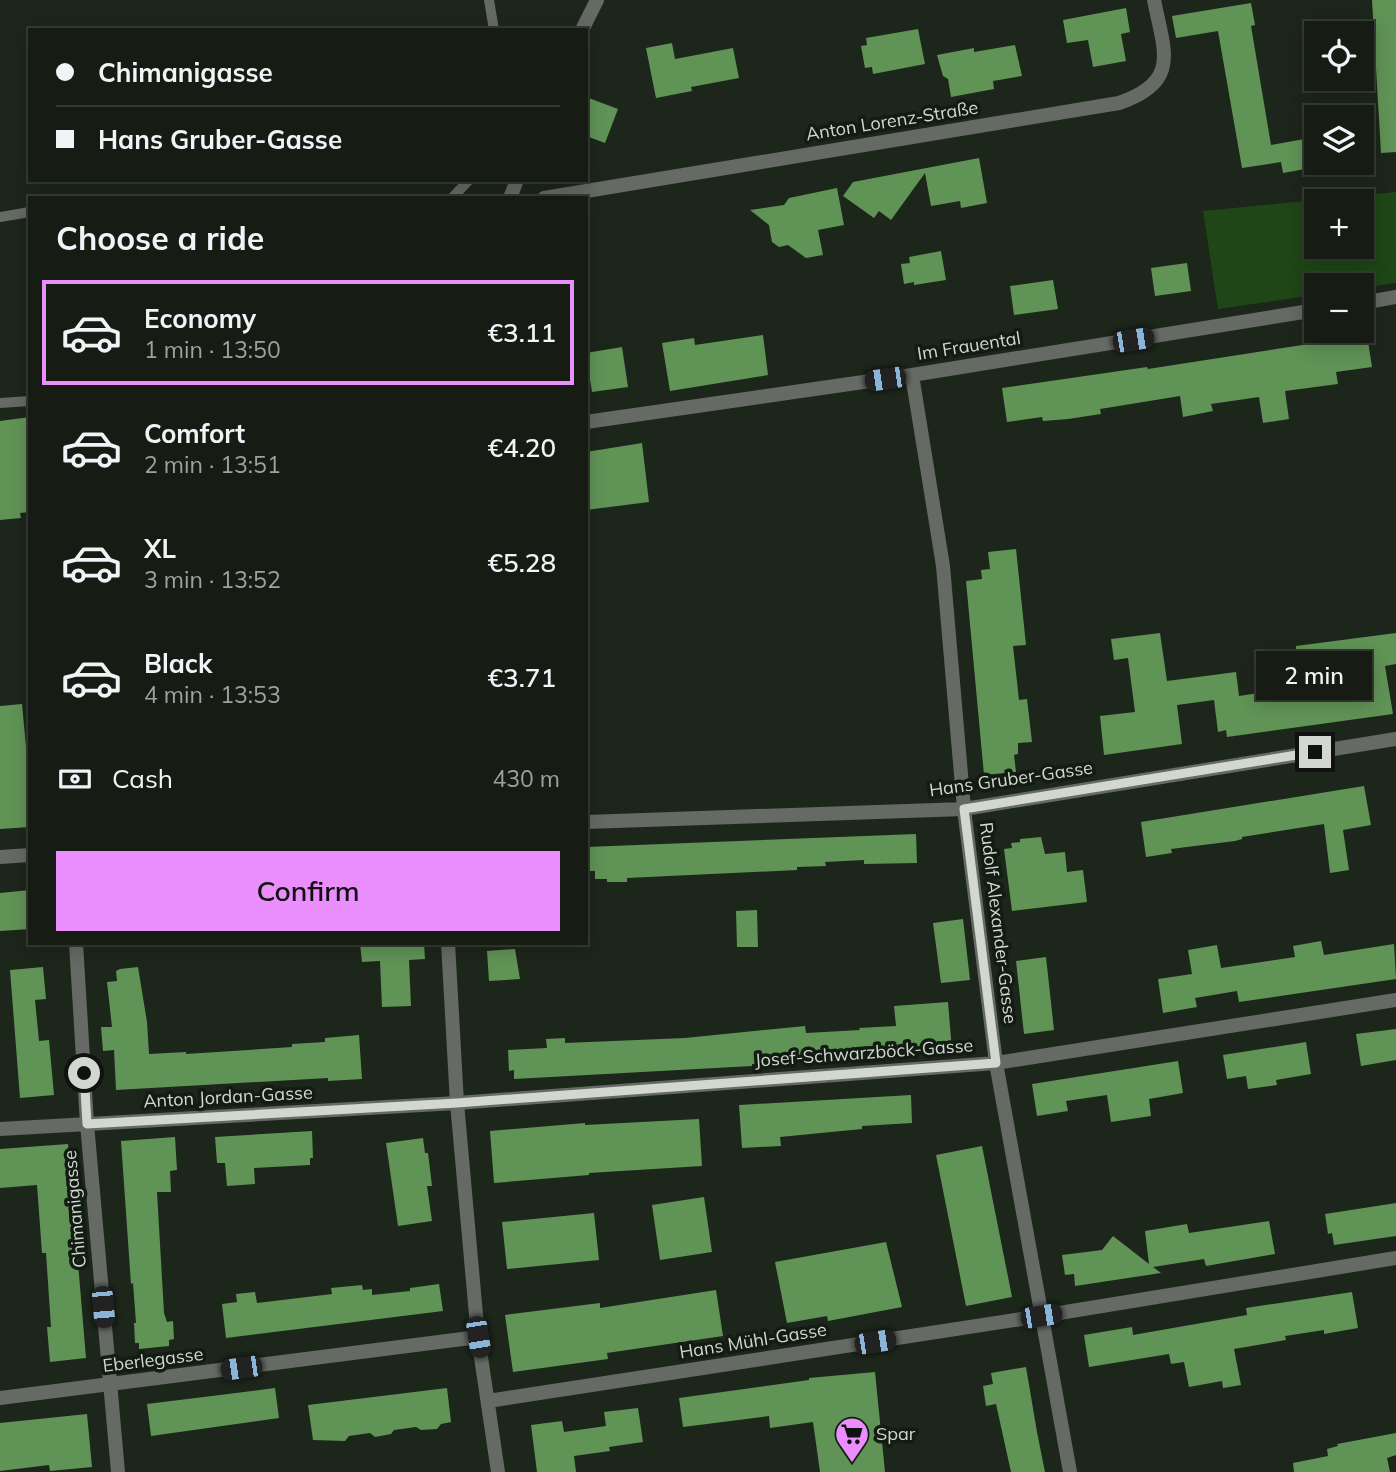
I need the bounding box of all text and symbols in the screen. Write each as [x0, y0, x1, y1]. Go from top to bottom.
map controls [1304, 21, 1374, 343]
button: locate [1304, 21, 1374, 91]
text: Chimanigasse [98, 56, 273, 89]
street label: Anton Lorenz-Straße [804, 96, 980, 145]
button: layers [1304, 105, 1374, 175]
text: Hans Gruber-Gasse [98, 123, 342, 156]
button: + [1304, 189, 1374, 259]
text: Choose a ride [56, 218, 264, 258]
button: − [1304, 273, 1374, 343]
icon: car [60, 301, 123, 364]
text: Economy [144, 302, 256, 335]
text: €3.11 [487, 316, 556, 349]
street label: Im Frauental [916, 326, 1022, 365]
car [1111, 326, 1156, 354]
text: 1 min · 13:50 [144, 335, 281, 364]
car [863, 366, 908, 392]
icon: car [60, 416, 123, 479]
text: Comfort [144, 417, 245, 450]
text: €4.20 [487, 431, 556, 464]
text: 2 min · 13:51 [144, 450, 281, 479]
icon: car [60, 531, 123, 594]
text: XL [144, 532, 176, 565]
text: €5.28 [487, 546, 556, 579]
text: 3 min · 13:52 [144, 565, 281, 594]
icon: car [60, 646, 123, 709]
text: Black [144, 647, 212, 680]
callout: 2 min [1257, 650, 1373, 700]
text: €3.71 [487, 661, 556, 694]
text: 2 min [1284, 661, 1344, 690]
text: 4 min · 13:53 [144, 680, 281, 709]
route end [1299, 736, 1331, 768]
street label: Hans Gruber-Gasse [928, 756, 1094, 801]
icon: cash [56, 760, 94, 798]
text: Cash [112, 762, 173, 795]
text: 430 m [492, 764, 560, 793]
street label: Rudolf Alexander-Gasse [975, 821, 1022, 1025]
button: Confirm [56, 851, 560, 931]
street label: Josef-Schwarzböck-Gasse [754, 1033, 974, 1072]
route start [68, 1057, 100, 1089]
street label: Anton Jordan-Gasse [143, 1081, 313, 1112]
street label: Chimanigasse [58, 1149, 91, 1269]
car [91, 1285, 116, 1329]
car [1019, 1302, 1064, 1330]
car [465, 1315, 492, 1359]
street label: Hans Mühl-Gasse [678, 1318, 828, 1363]
car [853, 1328, 898, 1356]
street label: Eberlegasse [101, 1342, 205, 1377]
car [219, 1355, 264, 1381]
supermarket icon: Spar [833, 1415, 871, 1464]
place label: Spar [876, 1422, 916, 1445]

